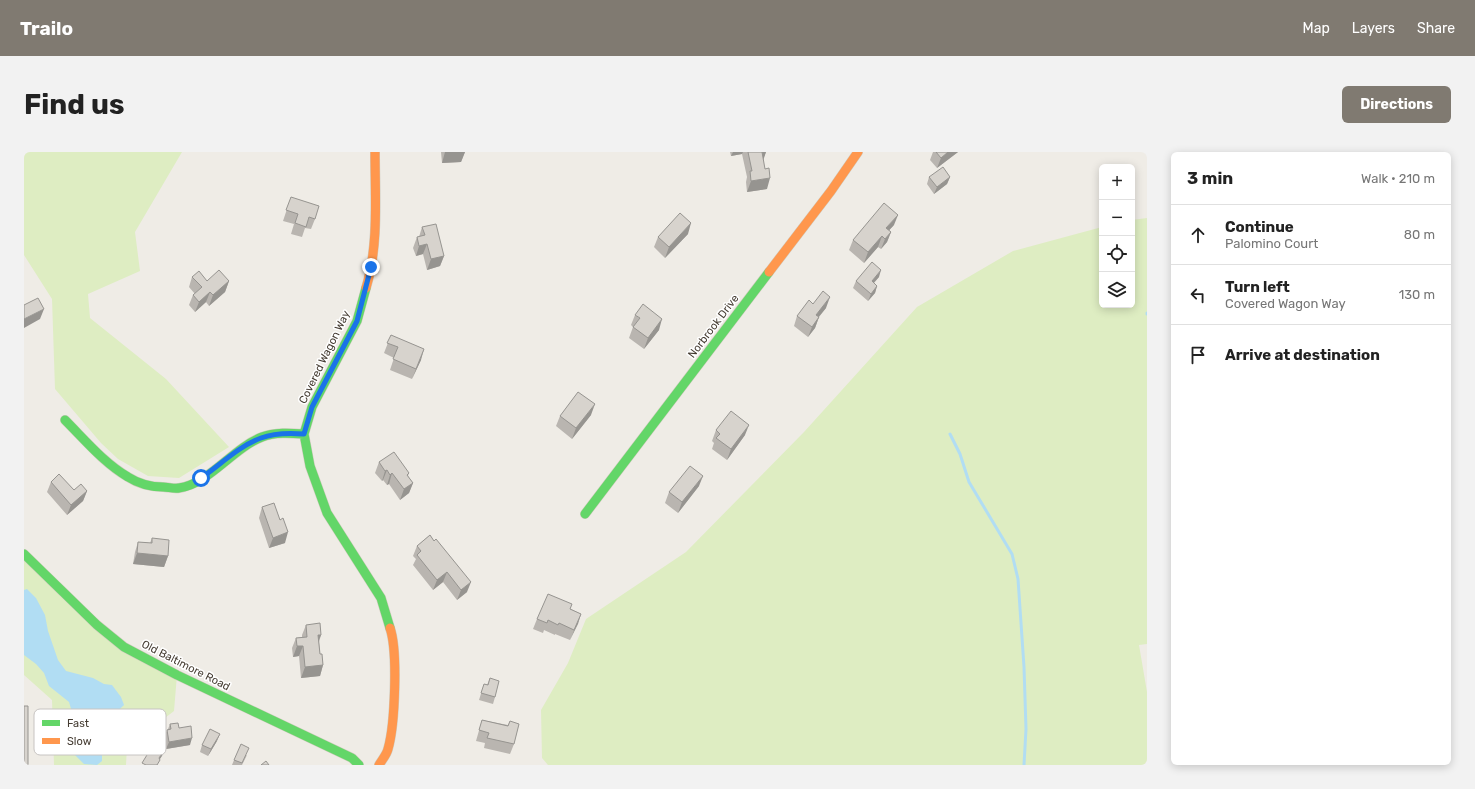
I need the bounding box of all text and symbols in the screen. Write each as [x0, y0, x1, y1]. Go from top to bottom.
text: Trailo [20, 17, 73, 40]
text: Map [1303, 20, 1330, 37]
text: Layers [1352, 20, 1395, 37]
text: Share [1417, 20, 1455, 37]
button: Directions [1342, 86, 1451, 123]
text: Find us [24, 88, 124, 121]
map controls [1099, 164, 1135, 308]
button: + [1099, 164, 1135, 200]
text: 3 min [1187, 168, 1233, 188]
text: Walk · 210 m [1361, 171, 1435, 186]
button: − [1099, 200, 1135, 236]
text: Continue [1225, 218, 1294, 236]
icon: ahead [1187, 224, 1209, 246]
text: 80 m [1404, 227, 1435, 242]
button: locate [1099, 236, 1135, 272]
text: Palomino Court [1225, 236, 1318, 251]
route end [362, 258, 380, 276]
button: layers [1099, 272, 1135, 308]
text: Turn left [1225, 278, 1290, 296]
icon: left [1187, 284, 1209, 306]
text: 130 m [1399, 287, 1435, 302]
street label: Norbrook Drive [685, 292, 741, 361]
text: Covered Wagon Way [1225, 296, 1346, 311]
street label: Covered Wagon Way [296, 308, 353, 406]
icon: arrive [1187, 344, 1209, 366]
text: Arrive at destination [1225, 346, 1380, 364]
route start [192, 469, 210, 487]
street label: Old Baltimore Road [139, 638, 232, 693]
legend [34, 709, 166, 755]
text: Fast [67, 717, 90, 730]
text: Slow [67, 735, 92, 748]

